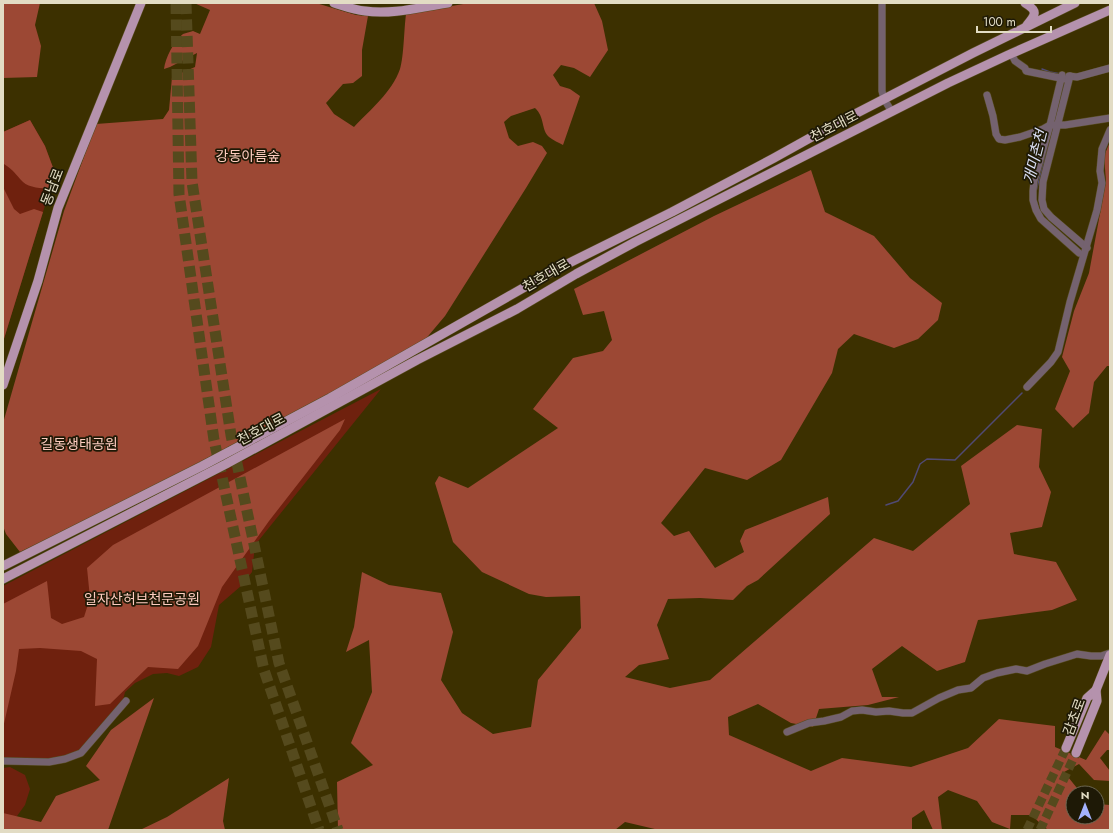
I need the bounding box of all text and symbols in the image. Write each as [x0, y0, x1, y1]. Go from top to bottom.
scale bar [977, 8, 1051, 34]
text: 100 m [983, 13, 1016, 31]
street label: 천호대로 [807, 105, 862, 147]
water label: 개미촌천 [1018, 125, 1053, 186]
park label: 강동아름숲 [216, 146, 280, 166]
street label: 동남로 [36, 165, 68, 209]
street label: 천호대로 [519, 253, 573, 297]
street label: 천호대로 [234, 408, 289, 450]
park label: 길동생태공원 [40, 434, 118, 454]
park label: 일자산허브천문공원 [84, 589, 200, 609]
street label: 감초로 [1058, 695, 1090, 739]
north arrow [1065, 785, 1105, 825]
text: N [1081, 787, 1089, 803]

